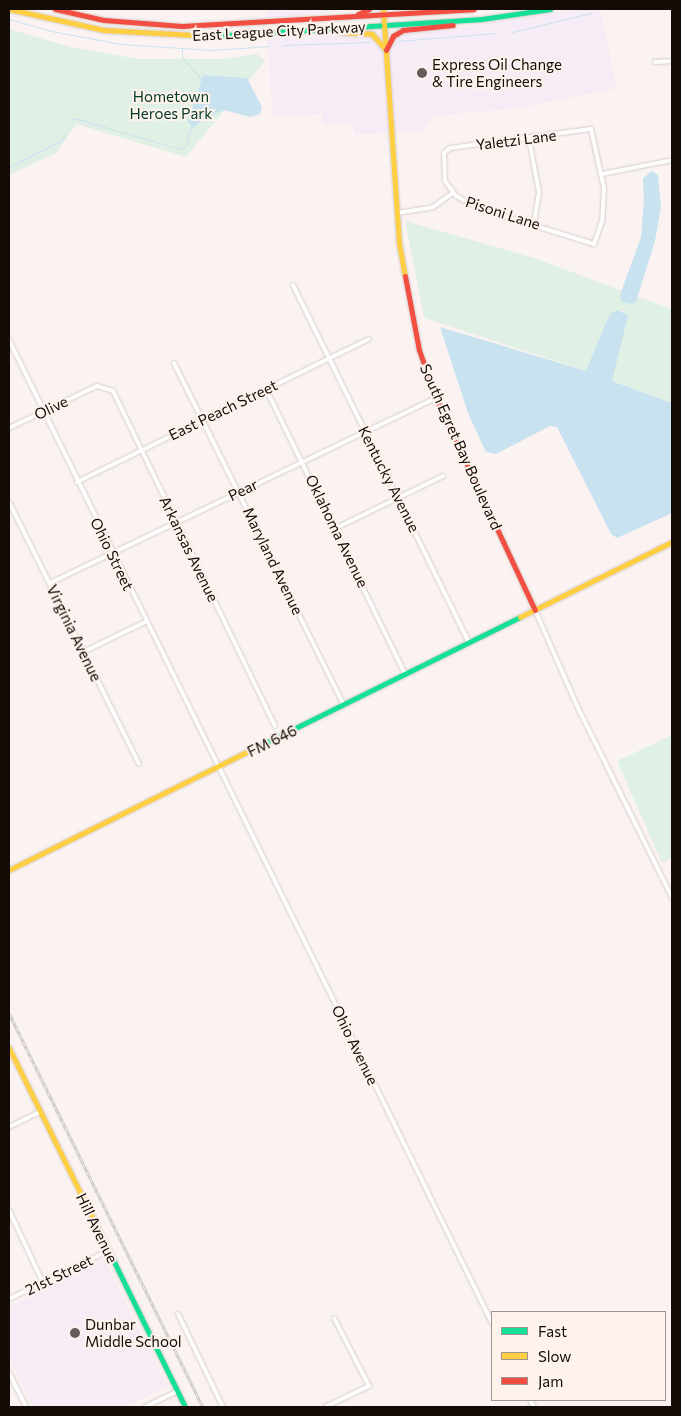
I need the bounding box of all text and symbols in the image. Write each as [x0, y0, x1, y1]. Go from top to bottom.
street label: East League City Parkway [192, 17, 366, 45]
place label: Express Oil Change & Tire Engineers [432, 55, 562, 90]
marker: Express Oil Change & Tire Engineers [416, 67, 428, 79]
park label: Hometown Heroes Park [130, 87, 212, 122]
street label: Yaletzi Lane [475, 126, 557, 154]
street label: Pisoni Lane [463, 192, 543, 234]
street label: South Egret Bay Boulevard [416, 361, 506, 533]
street label: East Peach Street [166, 376, 280, 444]
street label: Olive [31, 392, 71, 424]
street label: Kentucky Avenue [354, 423, 424, 535]
street label: Oklahoma Avenue [302, 472, 372, 590]
street label: Pear [225, 475, 261, 505]
street label: Arkansas Avenue [156, 493, 222, 605]
street label: Maryland Avenue [239, 504, 307, 618]
street label: Ohio Street [87, 515, 137, 593]
street label: Virginia Avenue [43, 582, 105, 684]
street label: FM 646 [244, 721, 300, 761]
street label: Ohio Avenue [328, 1002, 382, 1088]
street label: Hill Avenue [72, 1190, 122, 1266]
street label: 21st Street [22, 1251, 96, 1299]
legend [491, 1311, 666, 1401]
place label: Dunbar Middle School [85, 1315, 182, 1350]
text: Fast [538, 1322, 567, 1340]
marker: Dunbar Middle School [69, 1327, 81, 1339]
text: Slow [538, 1347, 571, 1365]
text: Jam [538, 1372, 563, 1390]

